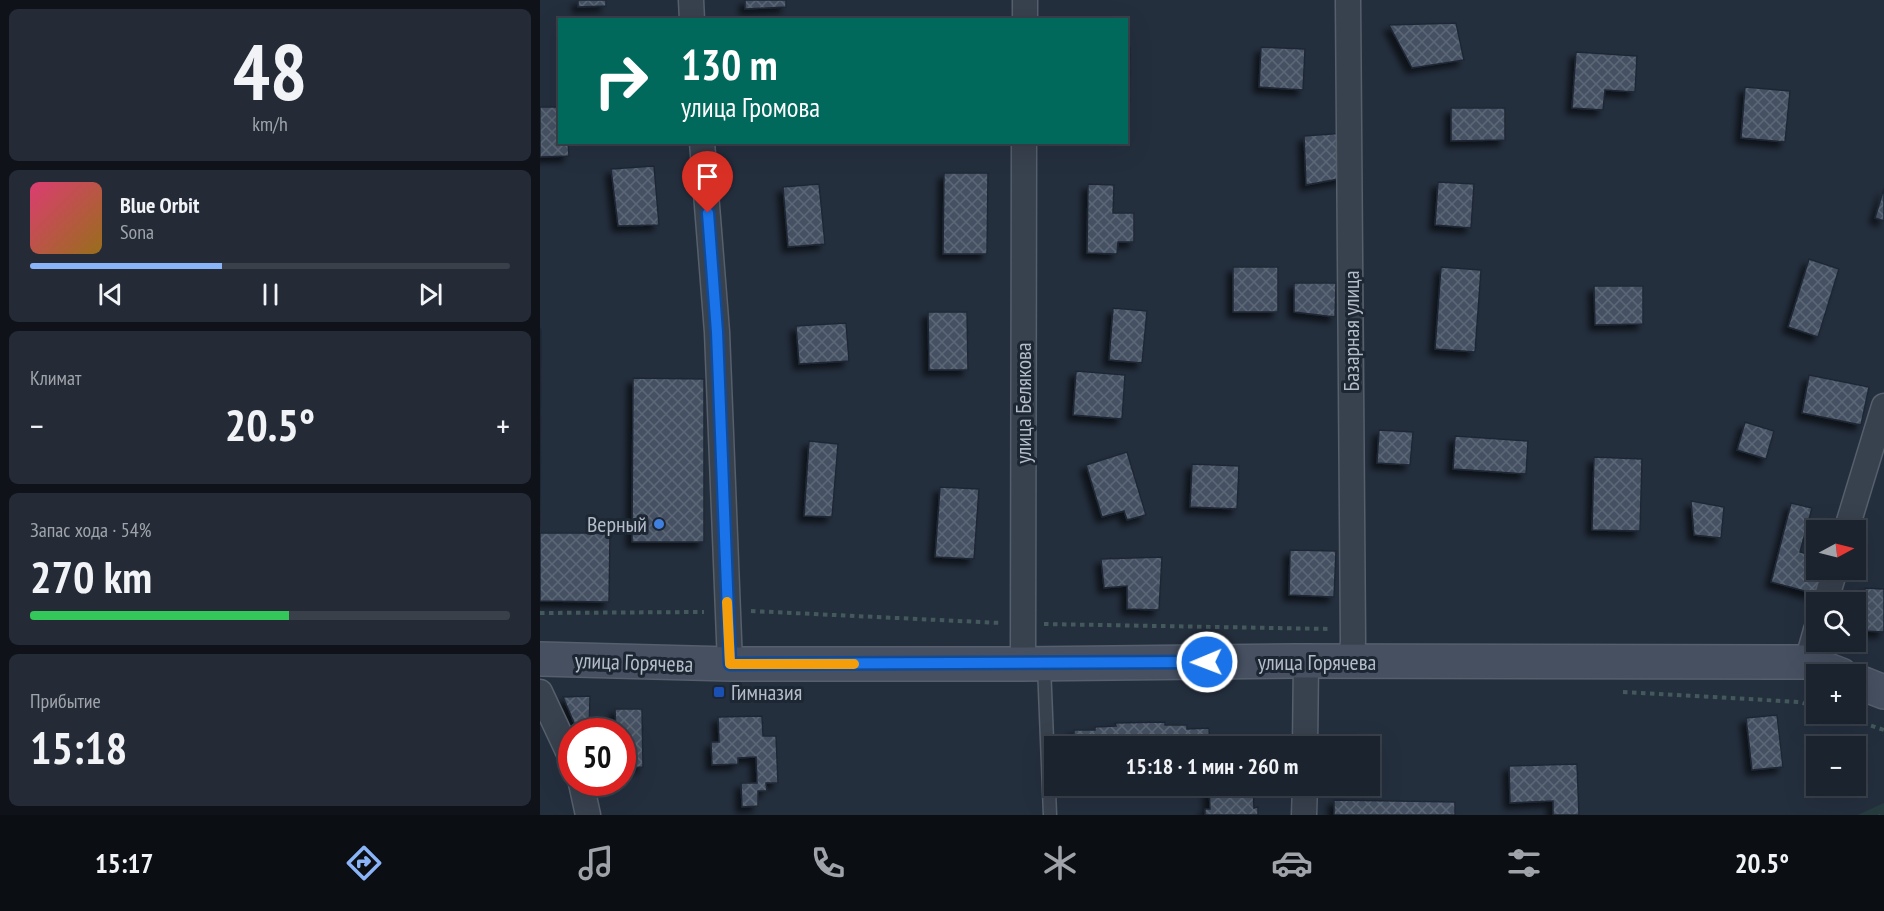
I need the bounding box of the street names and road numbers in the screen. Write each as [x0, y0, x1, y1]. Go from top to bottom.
street label: Базарная улица [1337, 270, 1365, 392]
street label: улица Белякова [1009, 342, 1037, 464]
street label: улица Горячева [574, 646, 694, 678]
street label: улица Горячева [1258, 648, 1376, 676]

